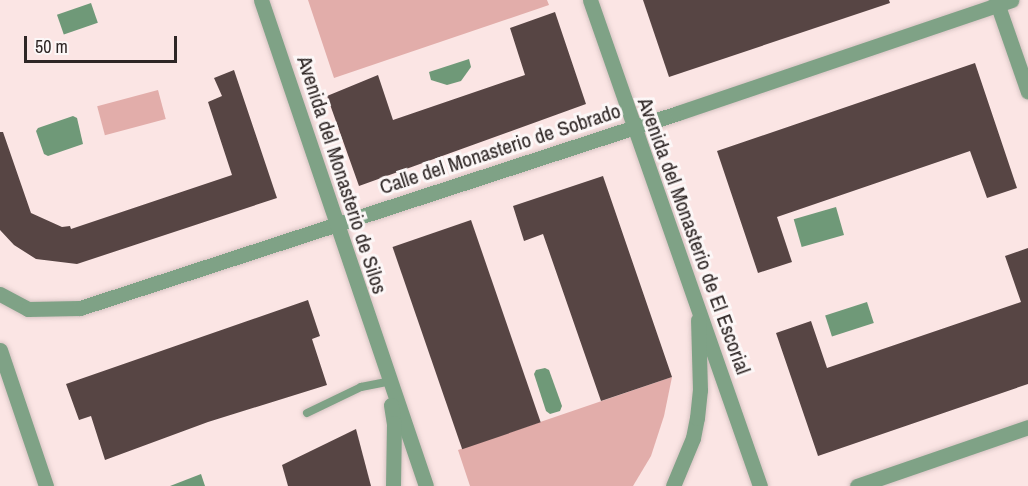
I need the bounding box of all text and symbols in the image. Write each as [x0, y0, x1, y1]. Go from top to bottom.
scale bar [27, 24, 180, 62]
text: 50 m [35, 34, 68, 59]
street label: Avenida del Monasterio de Silos [292, 53, 392, 297]
street label: Avenida del Monasterio de El Escorial [632, 94, 756, 378]
street label: Calle del Monasterio de Sobrado [376, 98, 624, 200]

